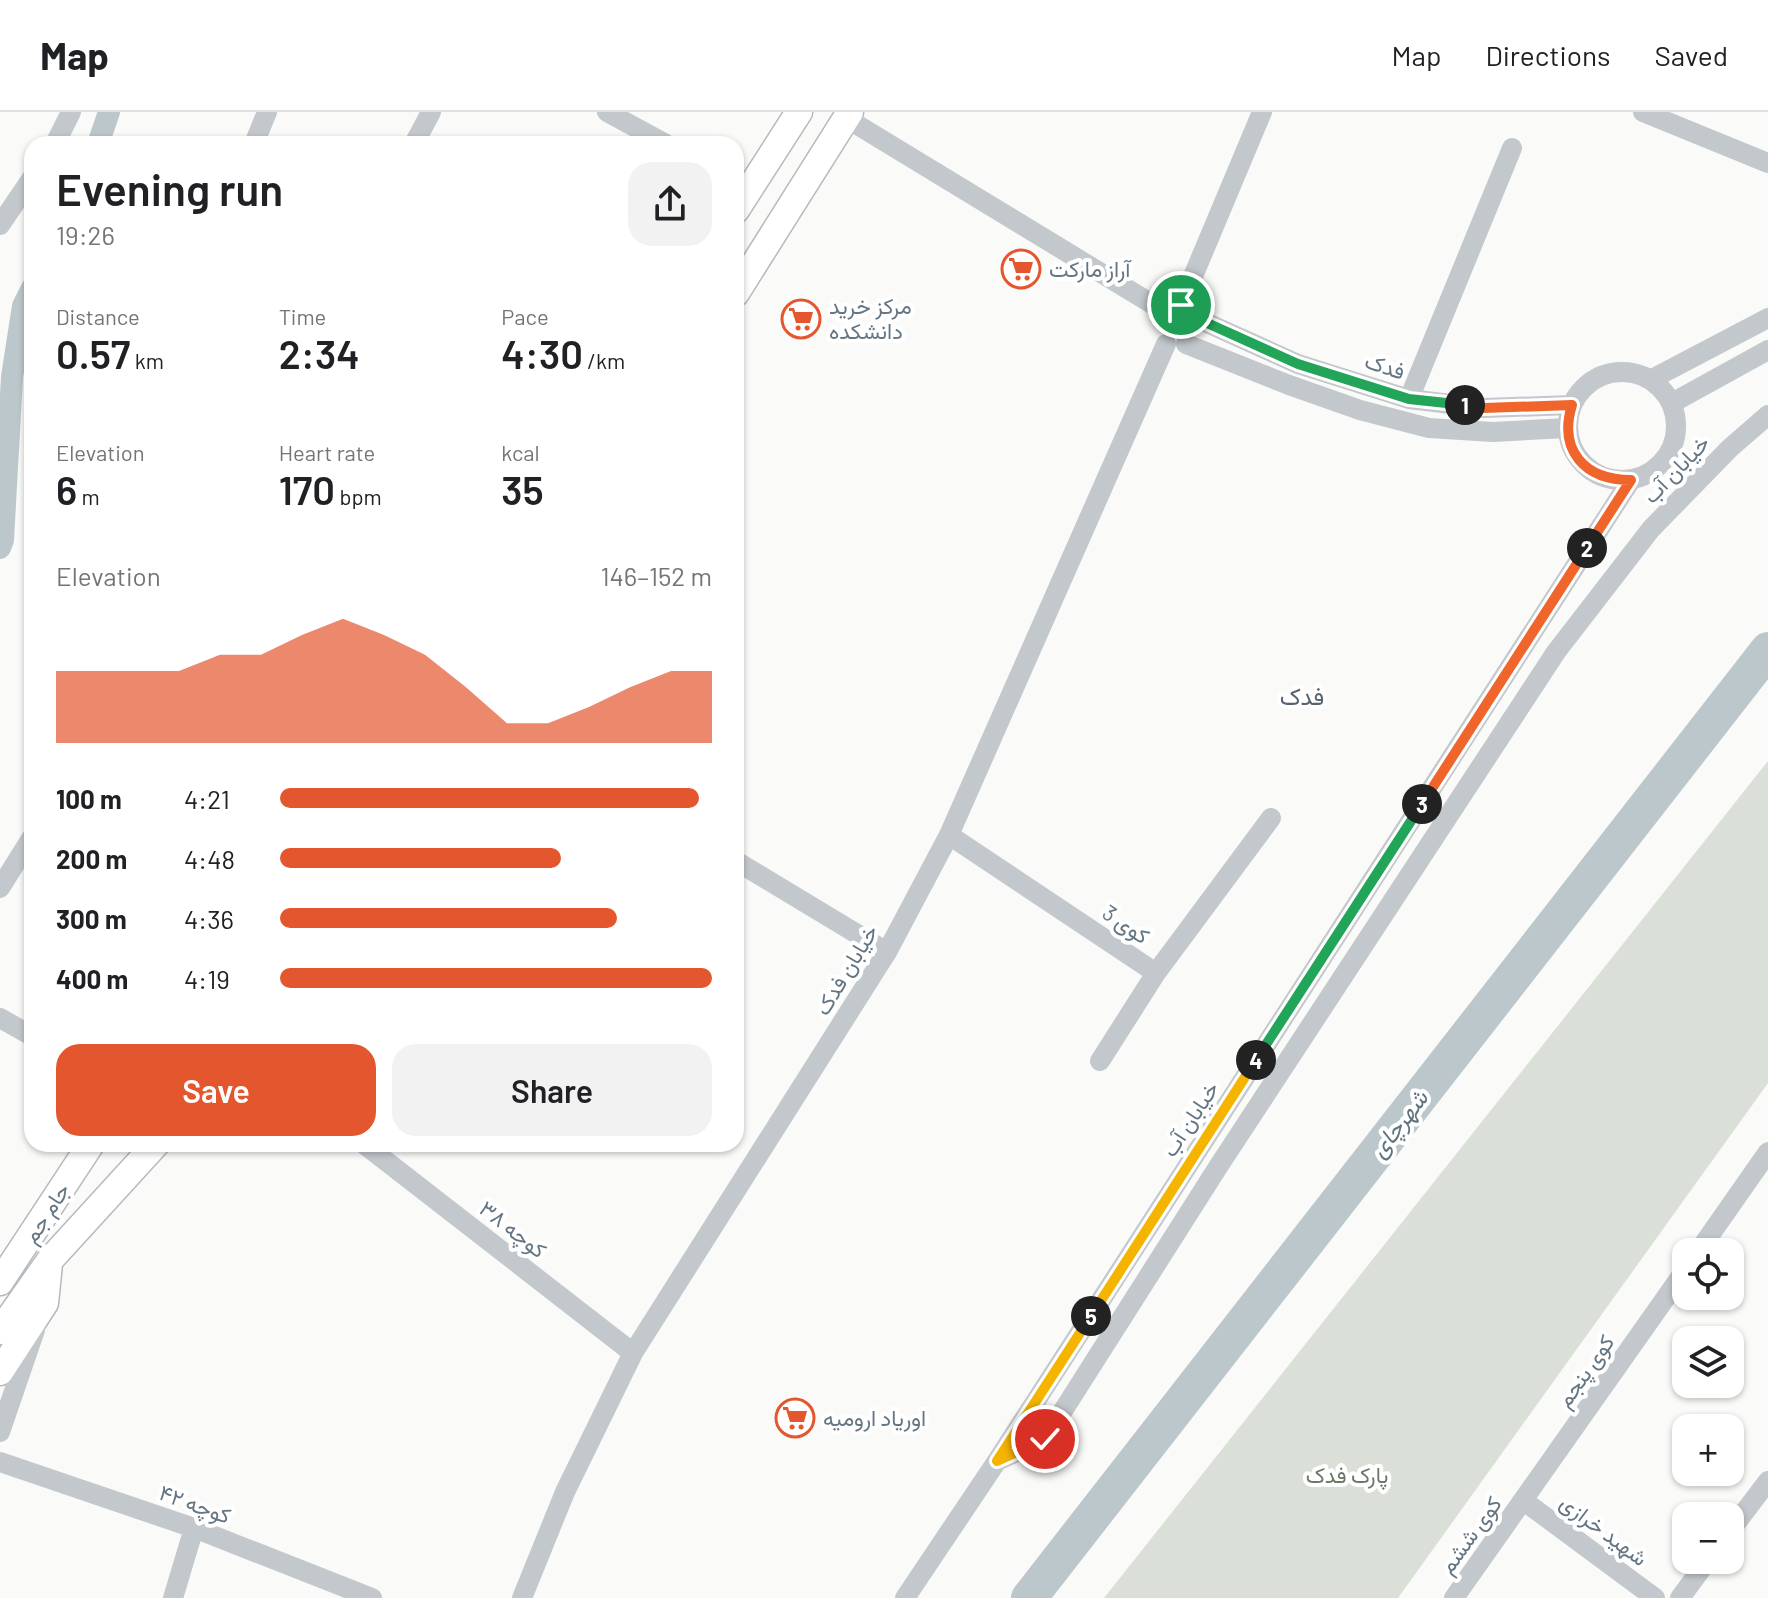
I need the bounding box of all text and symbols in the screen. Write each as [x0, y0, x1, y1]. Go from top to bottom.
text: Map [40, 32, 109, 78]
text: Map [1392, 38, 1441, 72]
text: Directions [1485, 38, 1611, 72]
text: Saved [1655, 38, 1728, 72]
text: Evening run [56, 162, 283, 215]
button: share [628, 162, 712, 246]
text: 19:26 [56, 219, 115, 250]
supermarket icon: آراز مارکت [1000, 248, 1042, 290]
place label: آراز مارکت [1049, 255, 1132, 283]
pin [1147, 271, 1215, 339]
icon: arrive [1159, 283, 1203, 327]
place label: مرکز خرید دانشکده [829, 292, 912, 343]
supermarket icon: مرکز خرید دانشکده [780, 298, 822, 340]
text: Distance [56, 303, 140, 329]
text: Time [279, 303, 326, 329]
text: Pace [501, 303, 549, 329]
text: 0.57 [56, 329, 130, 377]
text: 2:34 [279, 329, 360, 377]
text: 4:30 [501, 329, 583, 377]
street label: فدک [1362, 346, 1409, 384]
text: km [130, 347, 164, 373]
text: /km [583, 347, 625, 373]
pin: 1 [1445, 385, 1485, 425]
text: 1 [1461, 392, 1469, 418]
street label: خیابان آب [1637, 429, 1715, 508]
text: Elevation [56, 439, 145, 465]
text: Heart rate [279, 439, 375, 465]
text: kcal [501, 439, 540, 465]
text: 6 [56, 465, 77, 513]
text: 170 [279, 465, 335, 513]
text: 35 [501, 465, 544, 513]
text: m [77, 483, 100, 509]
text: bpm [335, 483, 382, 509]
pin: 2 [1567, 528, 1607, 568]
text: 2 [1581, 535, 1593, 561]
text: Elevation [56, 560, 161, 591]
text: 146–152 m [600, 560, 712, 591]
district label: فدک [1280, 681, 1324, 710]
text: 100 m [56, 783, 122, 814]
text: 4:21 [184, 783, 230, 814]
pin: 3 [1402, 784, 1442, 824]
text: 3 [1416, 791, 1428, 817]
text: 200 m [56, 843, 127, 874]
text: 4:48 [184, 843, 235, 874]
street label: کوی 3 [1097, 898, 1155, 950]
text: 300 m [56, 903, 127, 934]
text: 4:36 [184, 903, 234, 934]
street label: خیابان فدک [808, 920, 883, 1020]
text: 400 m [56, 963, 128, 994]
text: 4:19 [184, 963, 230, 994]
pin: 4 [1236, 1040, 1276, 1080]
button: Save [56, 1044, 376, 1136]
button: Share [392, 1044, 712, 1136]
text: 4 [1249, 1047, 1263, 1073]
street label: خیابان آب [1155, 1076, 1224, 1161]
water label: شهرچای [1363, 1083, 1436, 1164]
street label: جام جم [16, 1177, 77, 1249]
street label: کوچه ۳۸ [473, 1194, 552, 1265]
map controls [1672, 1238, 1744, 1574]
button: locate [1672, 1238, 1744, 1310]
pin: 5 [1071, 1296, 1111, 1336]
text: 5 [1085, 1303, 1097, 1329]
button: layers [1672, 1326, 1744, 1398]
street label: کوی پنجم [1550, 1329, 1621, 1413]
supermarket icon: اوریاد ارومیه [774, 1397, 816, 1439]
place label: اوریاد ارومیه [823, 1404, 926, 1432]
pin [1011, 1405, 1079, 1473]
button: + [1672, 1414, 1744, 1486]
icon: check [1023, 1417, 1067, 1461]
park label: پارک فدک [1306, 1461, 1388, 1490]
street label: کوچه ۴۲ [155, 1478, 235, 1531]
street label: شهید خرازی [1555, 1488, 1653, 1572]
street label: کوی ششم [1432, 1490, 1509, 1580]
button: − [1672, 1502, 1744, 1574]

